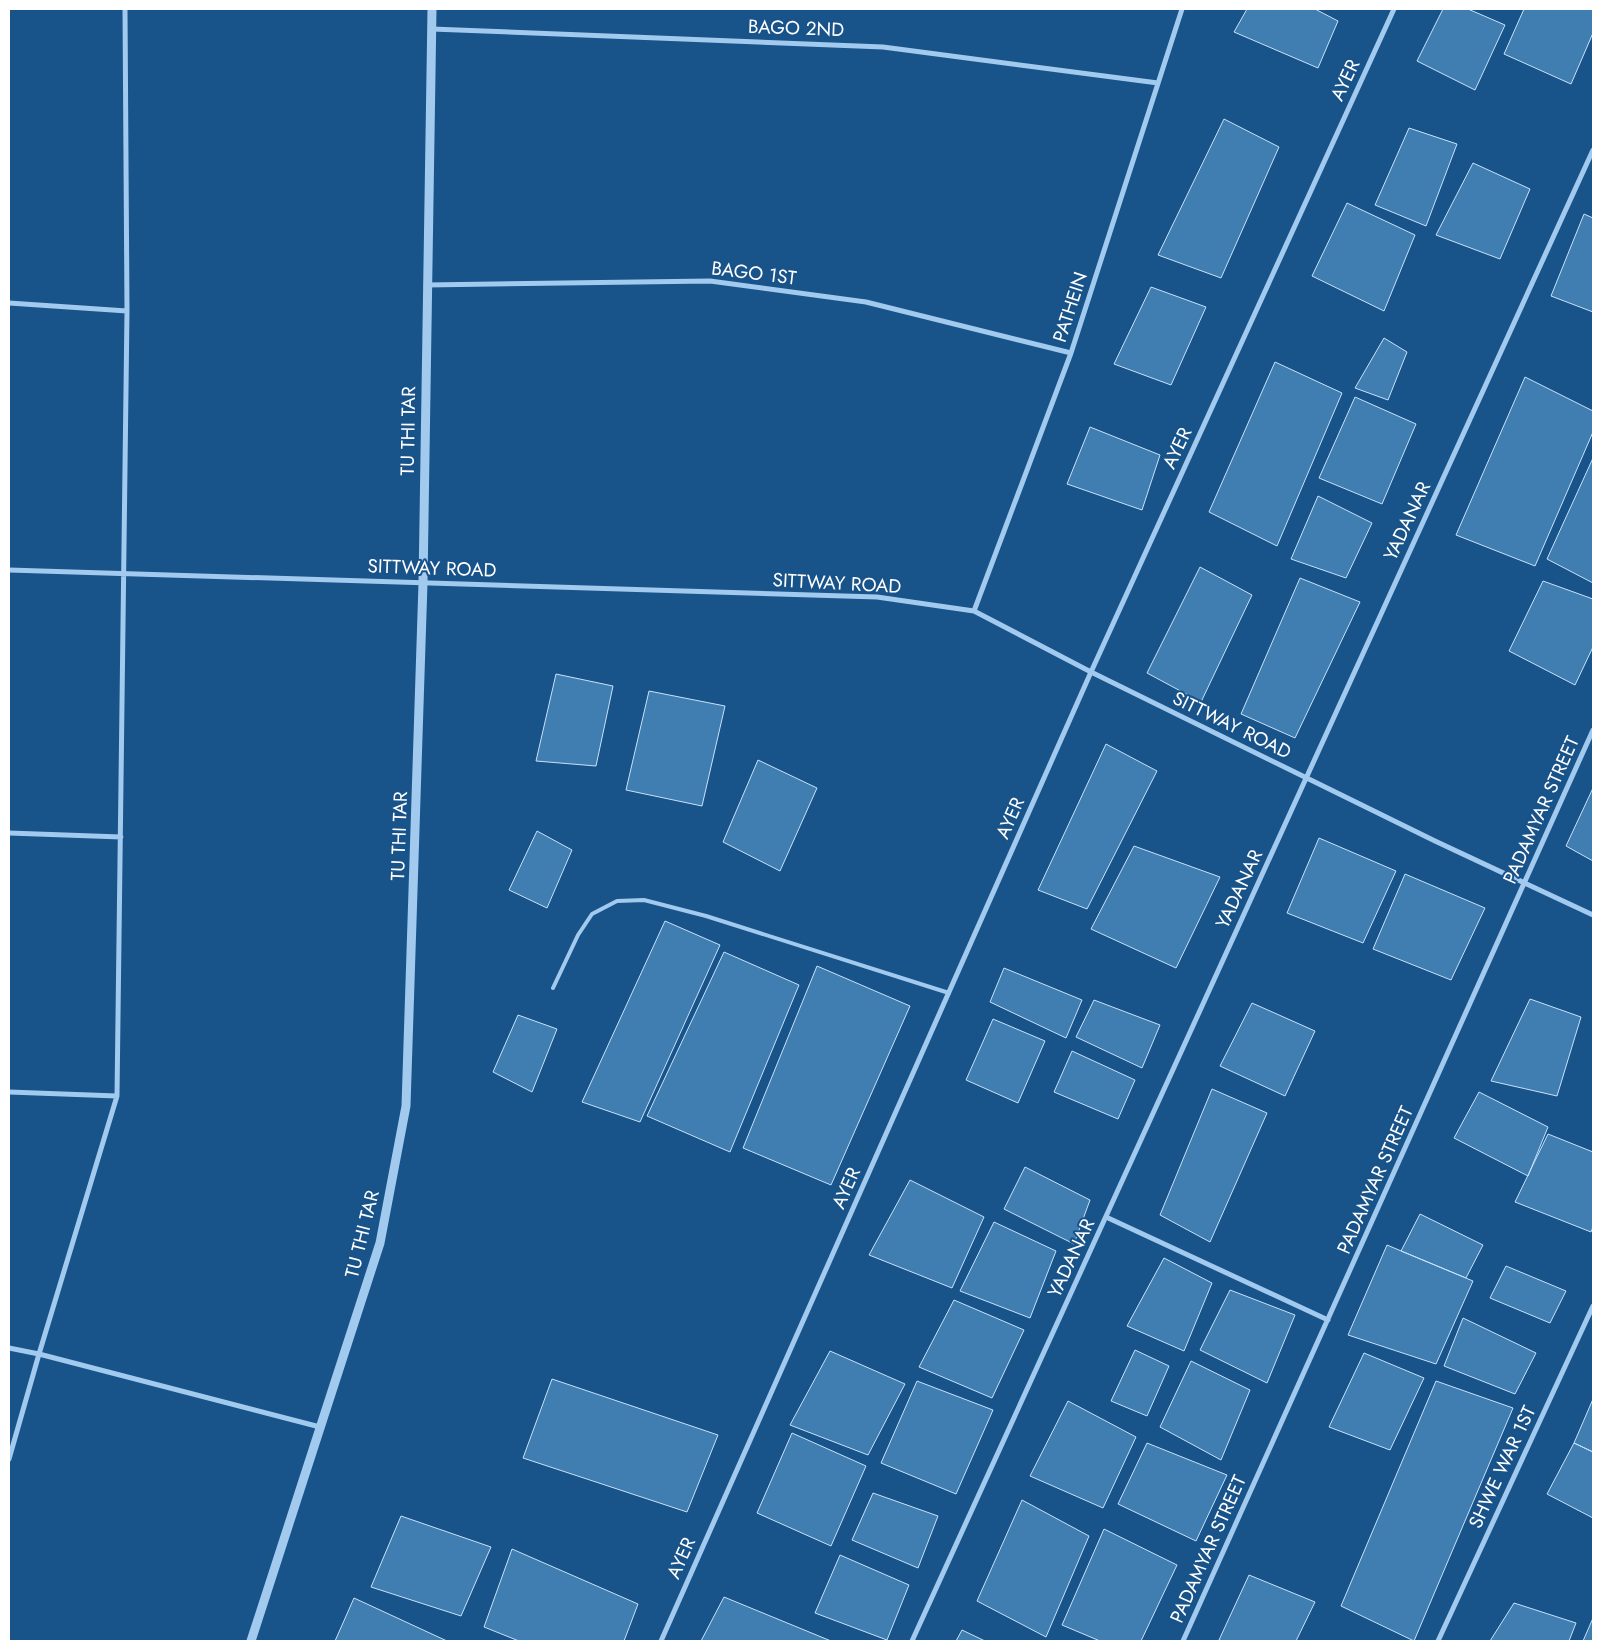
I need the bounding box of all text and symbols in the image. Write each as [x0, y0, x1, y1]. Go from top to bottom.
street label: BAGO 2ND [747, 13, 845, 43]
street label: AYER [1324, 55, 1366, 105]
street label: BAGO 1ST [710, 254, 798, 292]
street label: PATHEIN [1046, 268, 1094, 346]
street label: TU THI TAR [394, 386, 422, 476]
street label: AYER [1156, 423, 1198, 473]
street label: YADANAR [1377, 477, 1437, 565]
street label: SITTWAY ROAD [367, 552, 497, 584]
street label: SITTWAY ROAD [772, 566, 902, 600]
street label: SITTWAY ROAD [1168, 685, 1296, 765]
street label: PADAMYAR STREET [1496, 732, 1586, 888]
street label: TU THI TAR [384, 791, 414, 881]
street label: AYER [989, 793, 1031, 843]
street label: YADANAR [1209, 845, 1269, 933]
street label: PADAMYAR STREET [1330, 1102, 1420, 1258]
street label: AYER [825, 1163, 867, 1213]
street label: TU THI TAR [338, 1187, 386, 1281]
street label: YADANAR [1041, 1214, 1101, 1302]
street label: SHWE WAR 1ST [1462, 1401, 1542, 1533]
street label: PADAMYAR STREET [1163, 1471, 1253, 1627]
street label: AYER [660, 1533, 702, 1583]

